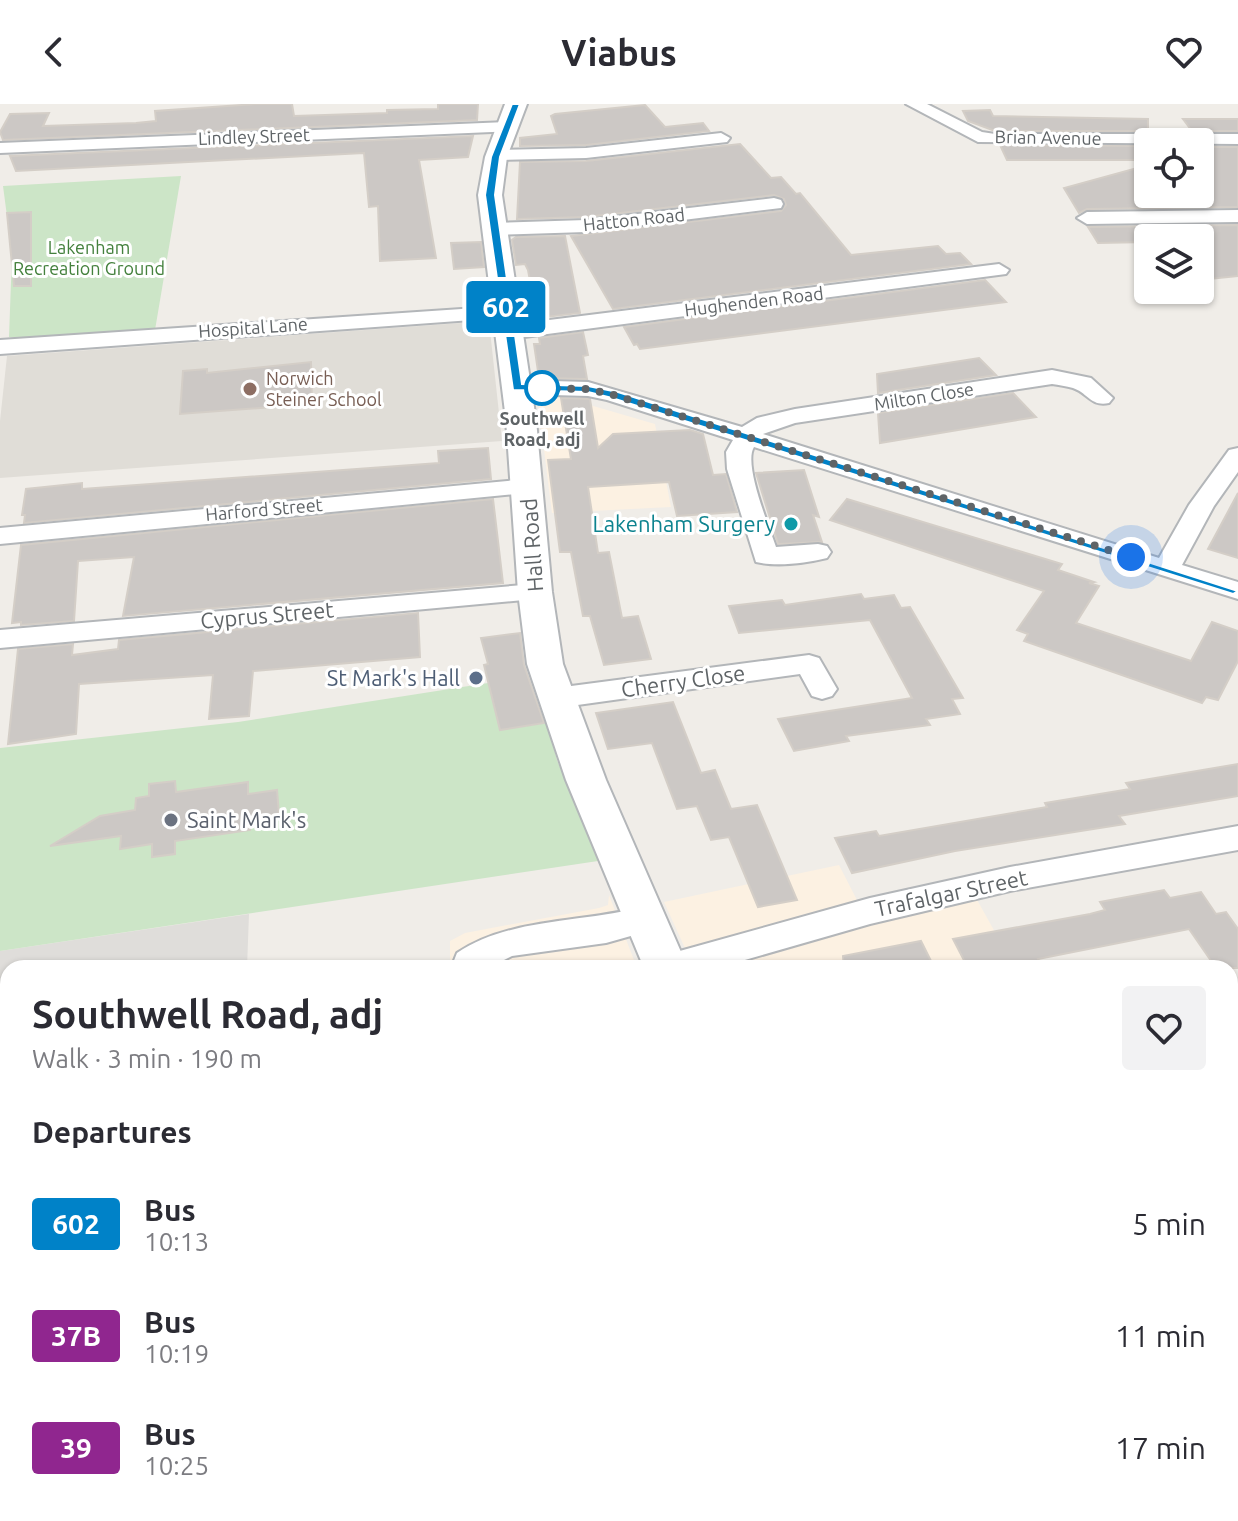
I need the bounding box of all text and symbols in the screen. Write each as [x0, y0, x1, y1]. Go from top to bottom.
icon: back [32, 30, 76, 74]
icon: heart [1162, 30, 1206, 74]
text: Viabus [561, 32, 677, 73]
street label: Lindley Street [198, 124, 310, 148]
street label: Brian Avenue [994, 126, 1102, 148]
map controls [1134, 128, 1214, 304]
button: locate [1134, 128, 1214, 208]
street label: Hatton Road [582, 204, 686, 234]
button: layers [1134, 224, 1214, 304]
park label: Lakenham Recreation Ground [13, 237, 165, 278]
line badge: 602 [460, 281, 552, 333]
street label: Hughenden Road [683, 283, 825, 319]
text: 602 [482, 291, 530, 322]
street label: Hospital Lane [198, 313, 308, 341]
place label: Norwich Steiner School [266, 368, 382, 409]
marker: Southwell Road, adj [525, 371, 559, 405]
street label: Milton Close [873, 378, 975, 414]
marker: Norwich Steiner School [241, 380, 259, 398]
place label: Southwell Road, adj [500, 408, 585, 449]
street label: Harford Street [204, 494, 323, 524]
street label: Hall Road [516, 497, 547, 593]
place label: Lakenham Surgery [593, 511, 775, 536]
marker: Lakenham Surgery [782, 515, 800, 533]
your location [1111, 537, 1151, 577]
street label: Cyprus Street [199, 596, 335, 633]
street label: Cherry Close [619, 659, 746, 702]
place label: St Mark's Hall [327, 665, 460, 690]
marker: St Mark's Hall [467, 669, 485, 687]
place label: Saint Mark's [187, 807, 306, 832]
marker: Saint Mark's [162, 811, 180, 829]
street label: Trafalgar Street [872, 864, 1030, 921]
button: heart [1122, 986, 1206, 1070]
text: Southwell Road, adj [32, 993, 383, 1035]
text: Walk · 3 min · 190 m [32, 1044, 262, 1073]
text: Departures [32, 1115, 192, 1149]
text: Bus [144, 1193, 196, 1227]
text: 5 min [1132, 1207, 1206, 1241]
text: 602 [52, 1208, 100, 1239]
text: 10:13 [144, 1227, 209, 1256]
text: Bus [144, 1305, 196, 1339]
text: 11 min [1115, 1319, 1206, 1353]
text: 37B [51, 1320, 101, 1351]
text: 10:19 [144, 1339, 209, 1368]
text: Bus [144, 1417, 196, 1451]
text: 17 min [1115, 1431, 1206, 1465]
text: 39 [60, 1432, 92, 1463]
text: 10:25 [144, 1451, 209, 1480]

